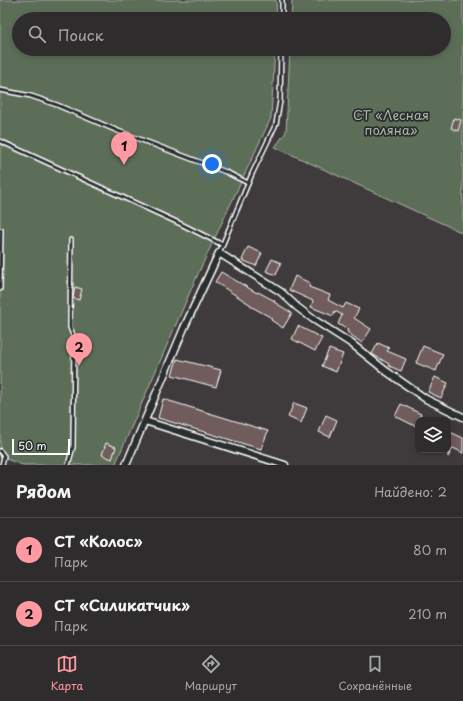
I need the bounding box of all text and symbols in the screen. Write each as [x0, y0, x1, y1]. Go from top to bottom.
search box [12, 12, 451, 56]
icon: search [26, 23, 48, 45]
text: Поиск [58, 23, 104, 46]
park label: СТ «Лесная поляна» [353, 105, 429, 139]
pin: 1 [111, 132, 137, 165]
your location [202, 154, 222, 174]
pin: 2 [66, 333, 92, 366]
map controls [415, 417, 451, 453]
button: layers [415, 417, 451, 453]
scale bar [12, 437, 70, 456]
text: 50 m [18, 437, 47, 454]
text: Рядом [16, 478, 71, 504]
text: Найдено: 2 [374, 482, 447, 501]
text: СТ «Колос» [54, 529, 142, 552]
text: 1 [26, 540, 32, 559]
text: 80 m [413, 540, 447, 559]
text: Парк [54, 552, 88, 571]
text: СТ «Силикатчик» [54, 593, 190, 616]
text: 2 [24, 604, 34, 623]
text: 210 m [408, 604, 447, 623]
text: Парк [54, 616, 88, 635]
tab: Карта [51, 653, 83, 694]
tab: Маршрут [185, 653, 237, 694]
tab: Сохранённые [339, 653, 412, 694]

